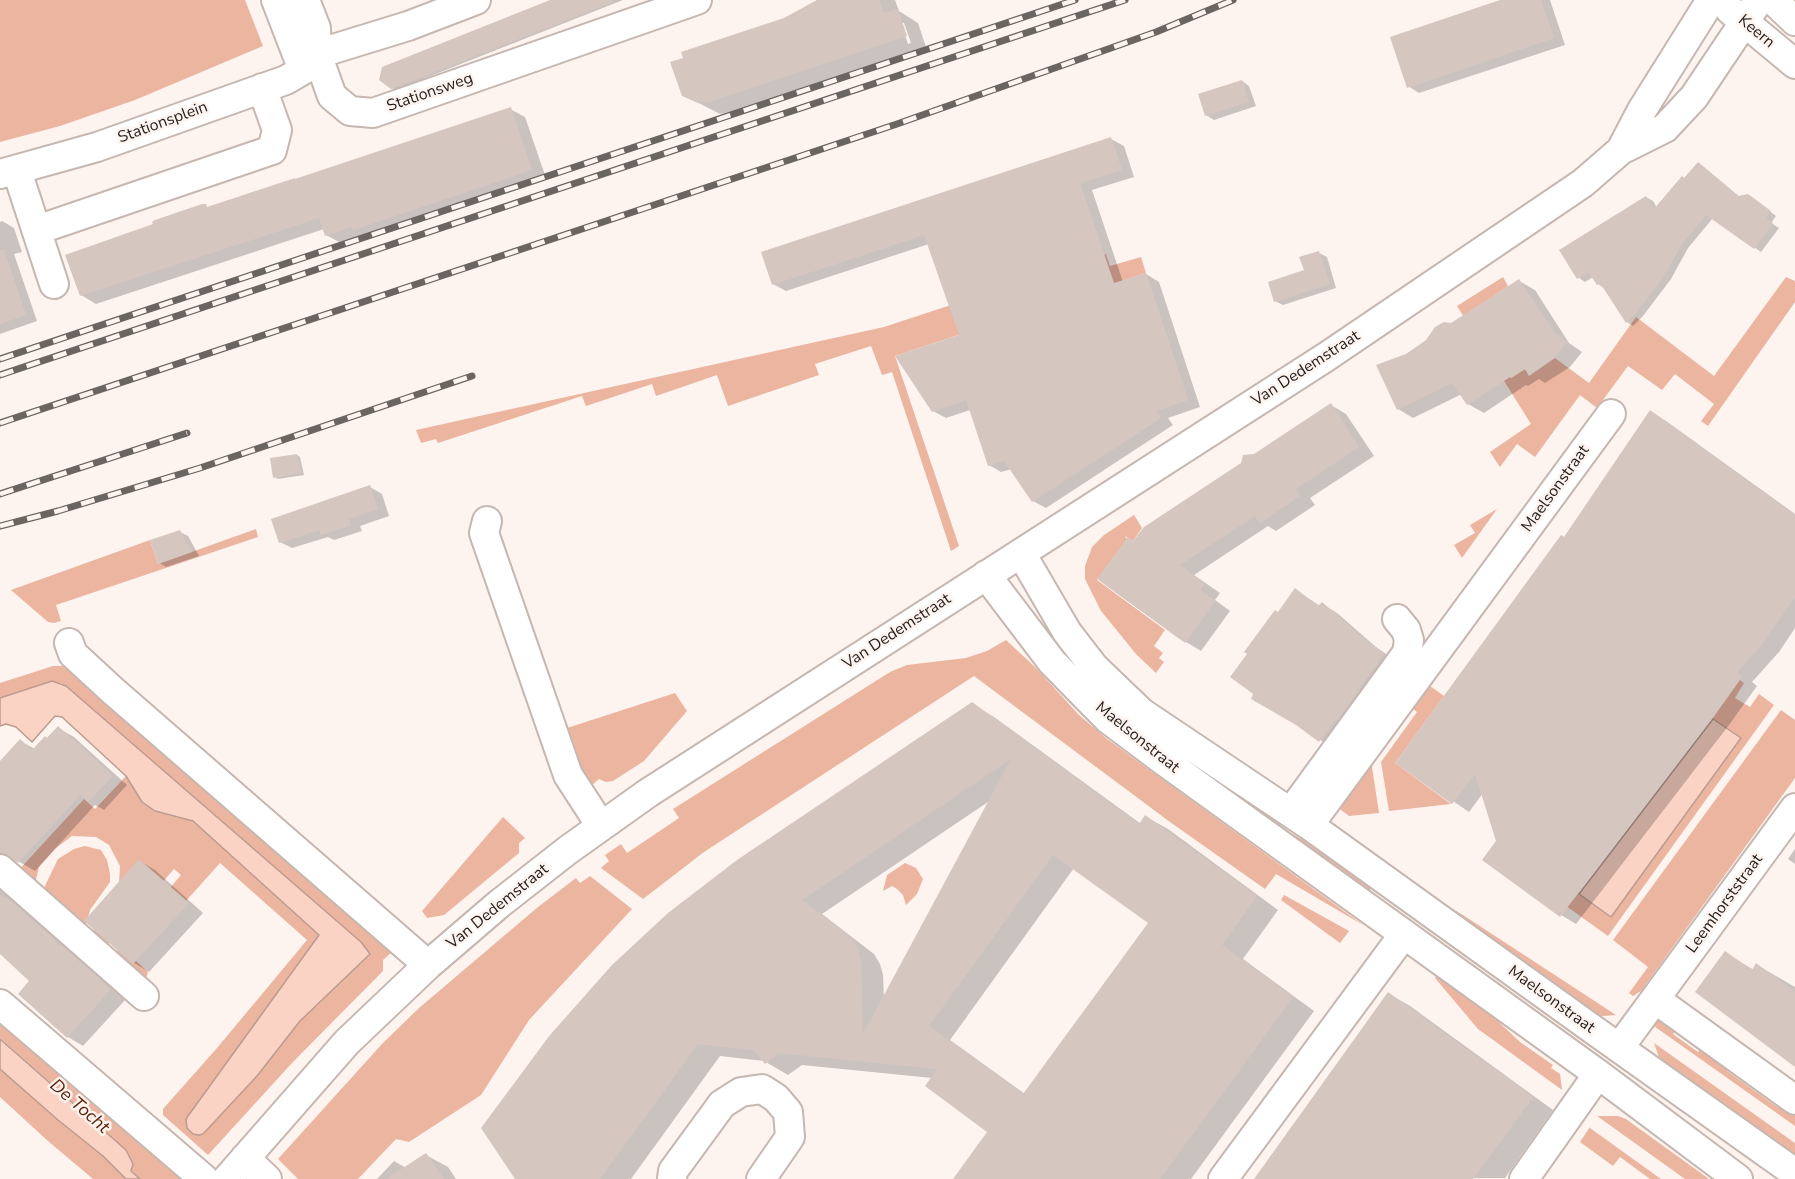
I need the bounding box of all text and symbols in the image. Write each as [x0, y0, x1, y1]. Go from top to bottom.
street label: Keern [1734, 11, 1778, 53]
street label: Stationsweg [384, 69, 476, 117]
street label: Stationsplein [115, 98, 211, 148]
street label: Van Dedemstraat [1248, 327, 1364, 411]
street label: Maelsonstraat [1518, 442, 1594, 536]
street label: Van Dedemstraat [839, 590, 955, 674]
street label: Maelsonstraat [1091, 698, 1183, 778]
street label: Leemhorststraat [1683, 851, 1767, 957]
street label: Van Dedemstraat [443, 860, 553, 954]
street label: Maelsonstraat [1504, 962, 1598, 1038]
water label: De Tocht [45, 1075, 113, 1139]

